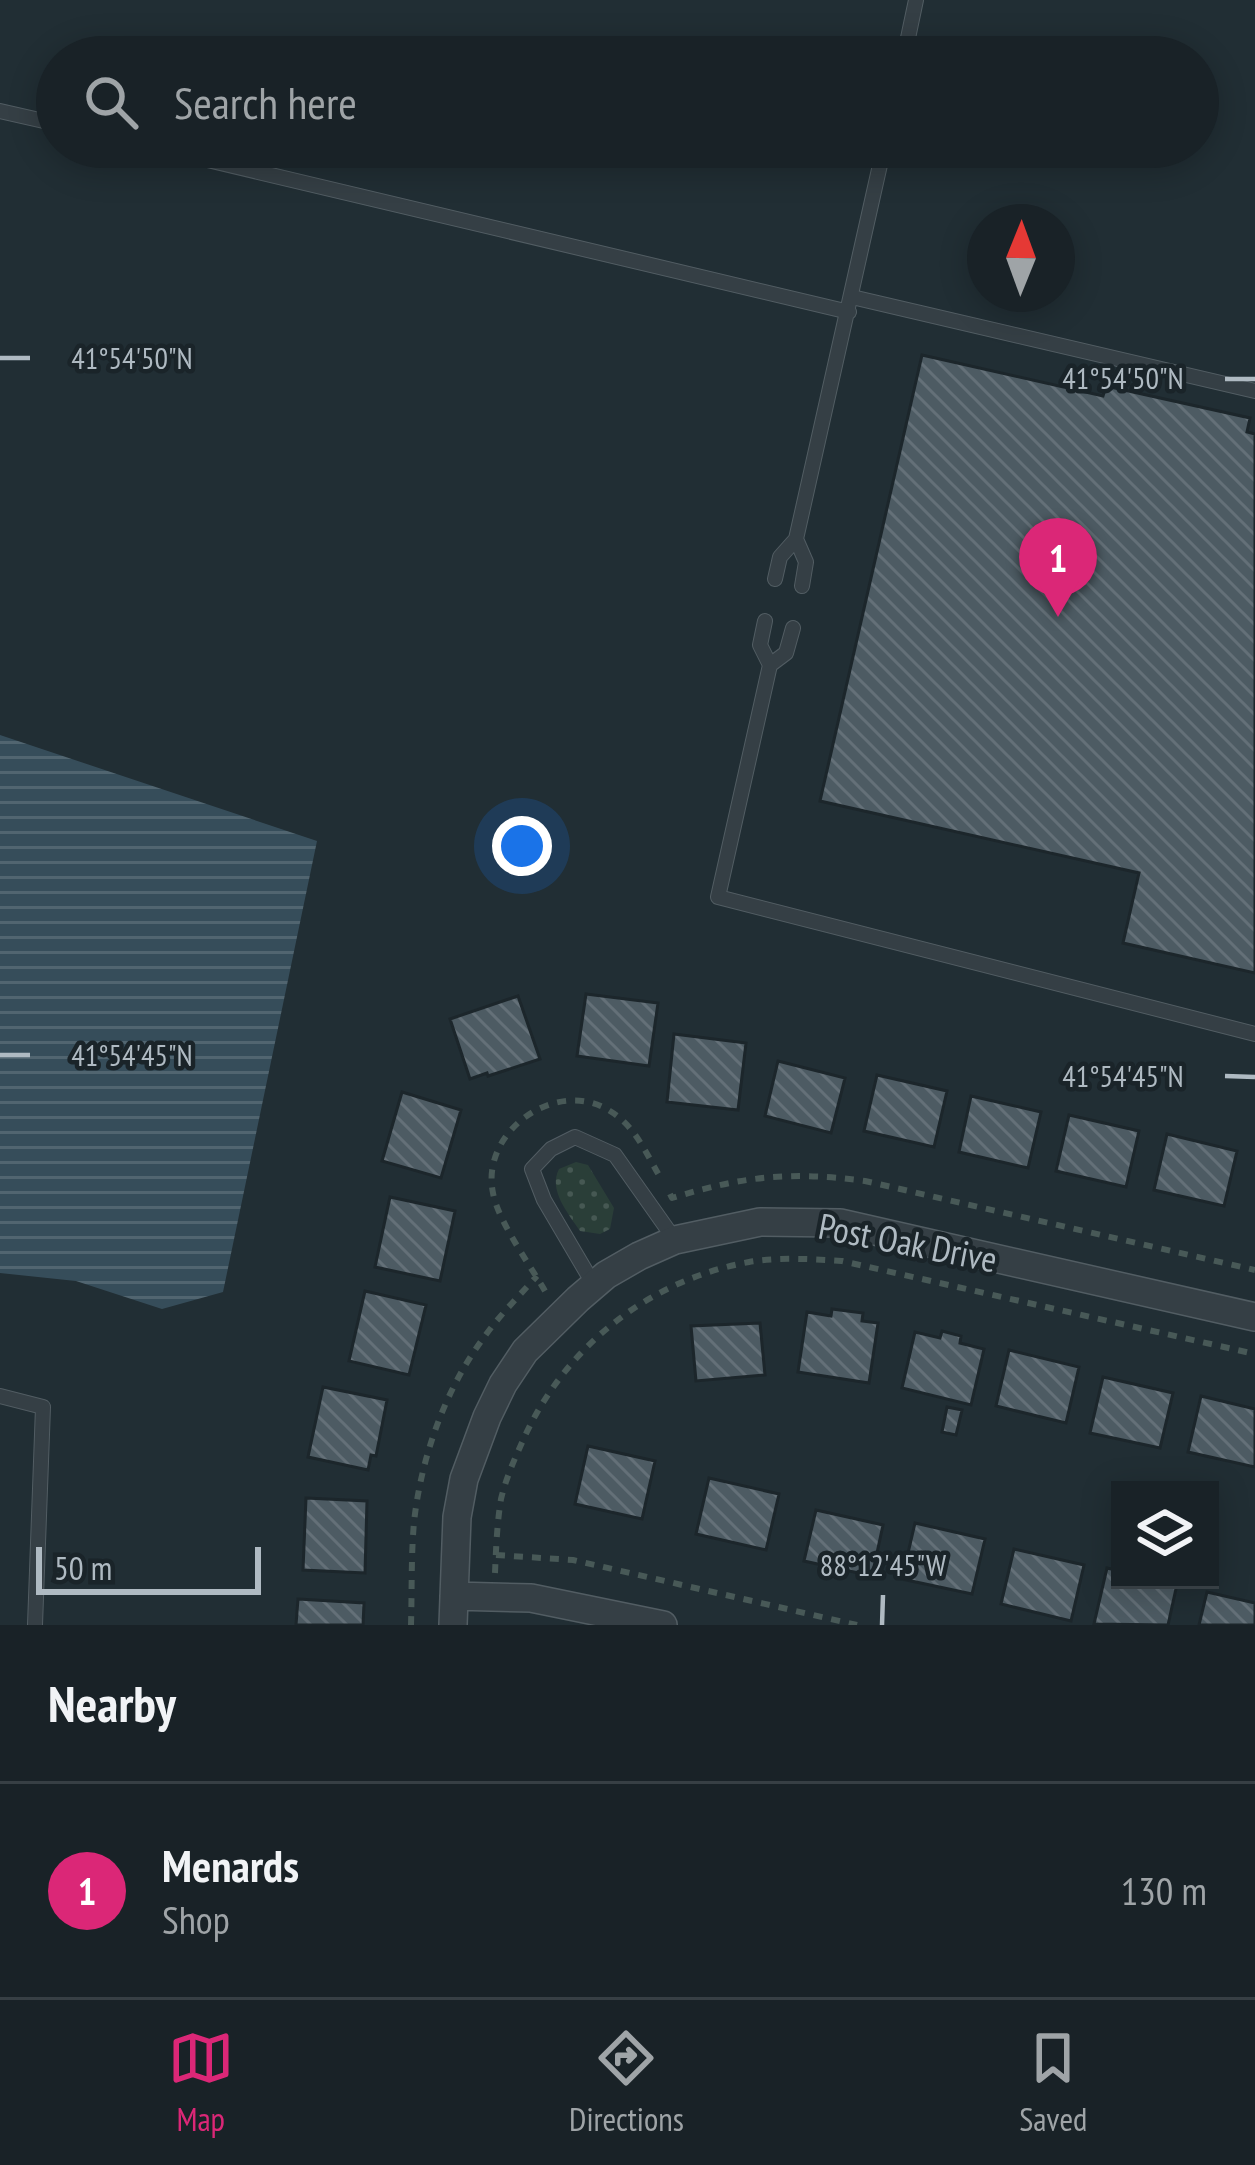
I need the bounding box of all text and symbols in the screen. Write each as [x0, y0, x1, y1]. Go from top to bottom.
search box [36, 36, 1219, 168]
icon: search [78, 69, 144, 135]
text: Search here [174, 73, 357, 131]
north arrow [967, 204, 1075, 312]
text: 41°54'50"N [71, 338, 193, 377]
text: 41°54'50"N [1062, 358, 1184, 397]
pin: 1 [1019, 518, 1097, 617]
your location [492, 816, 552, 876]
text: 41°54'45"N [71, 1035, 193, 1074]
text: 41°54'45"N [1062, 1056, 1184, 1095]
street label: Post Oak Drive [815, 1202, 1001, 1282]
map controls [1111, 1481, 1219, 1589]
button: layers [1111, 1481, 1219, 1589]
scale bar [36, 1541, 261, 1594]
text: 88°12'45"W [820, 1545, 946, 1584]
text: 50 m [54, 1546, 112, 1589]
text: Nearby [48, 1670, 176, 1736]
text: Menards [162, 1836, 299, 1894]
text: 1 [78, 1865, 96, 1916]
text: 130 m [1121, 1865, 1207, 1916]
text: Shop [162, 1894, 230, 1945]
tab: Map [168, 2025, 234, 2140]
tab: Directions [569, 2025, 684, 2140]
tab: Saved [1019, 2025, 1087, 2140]

